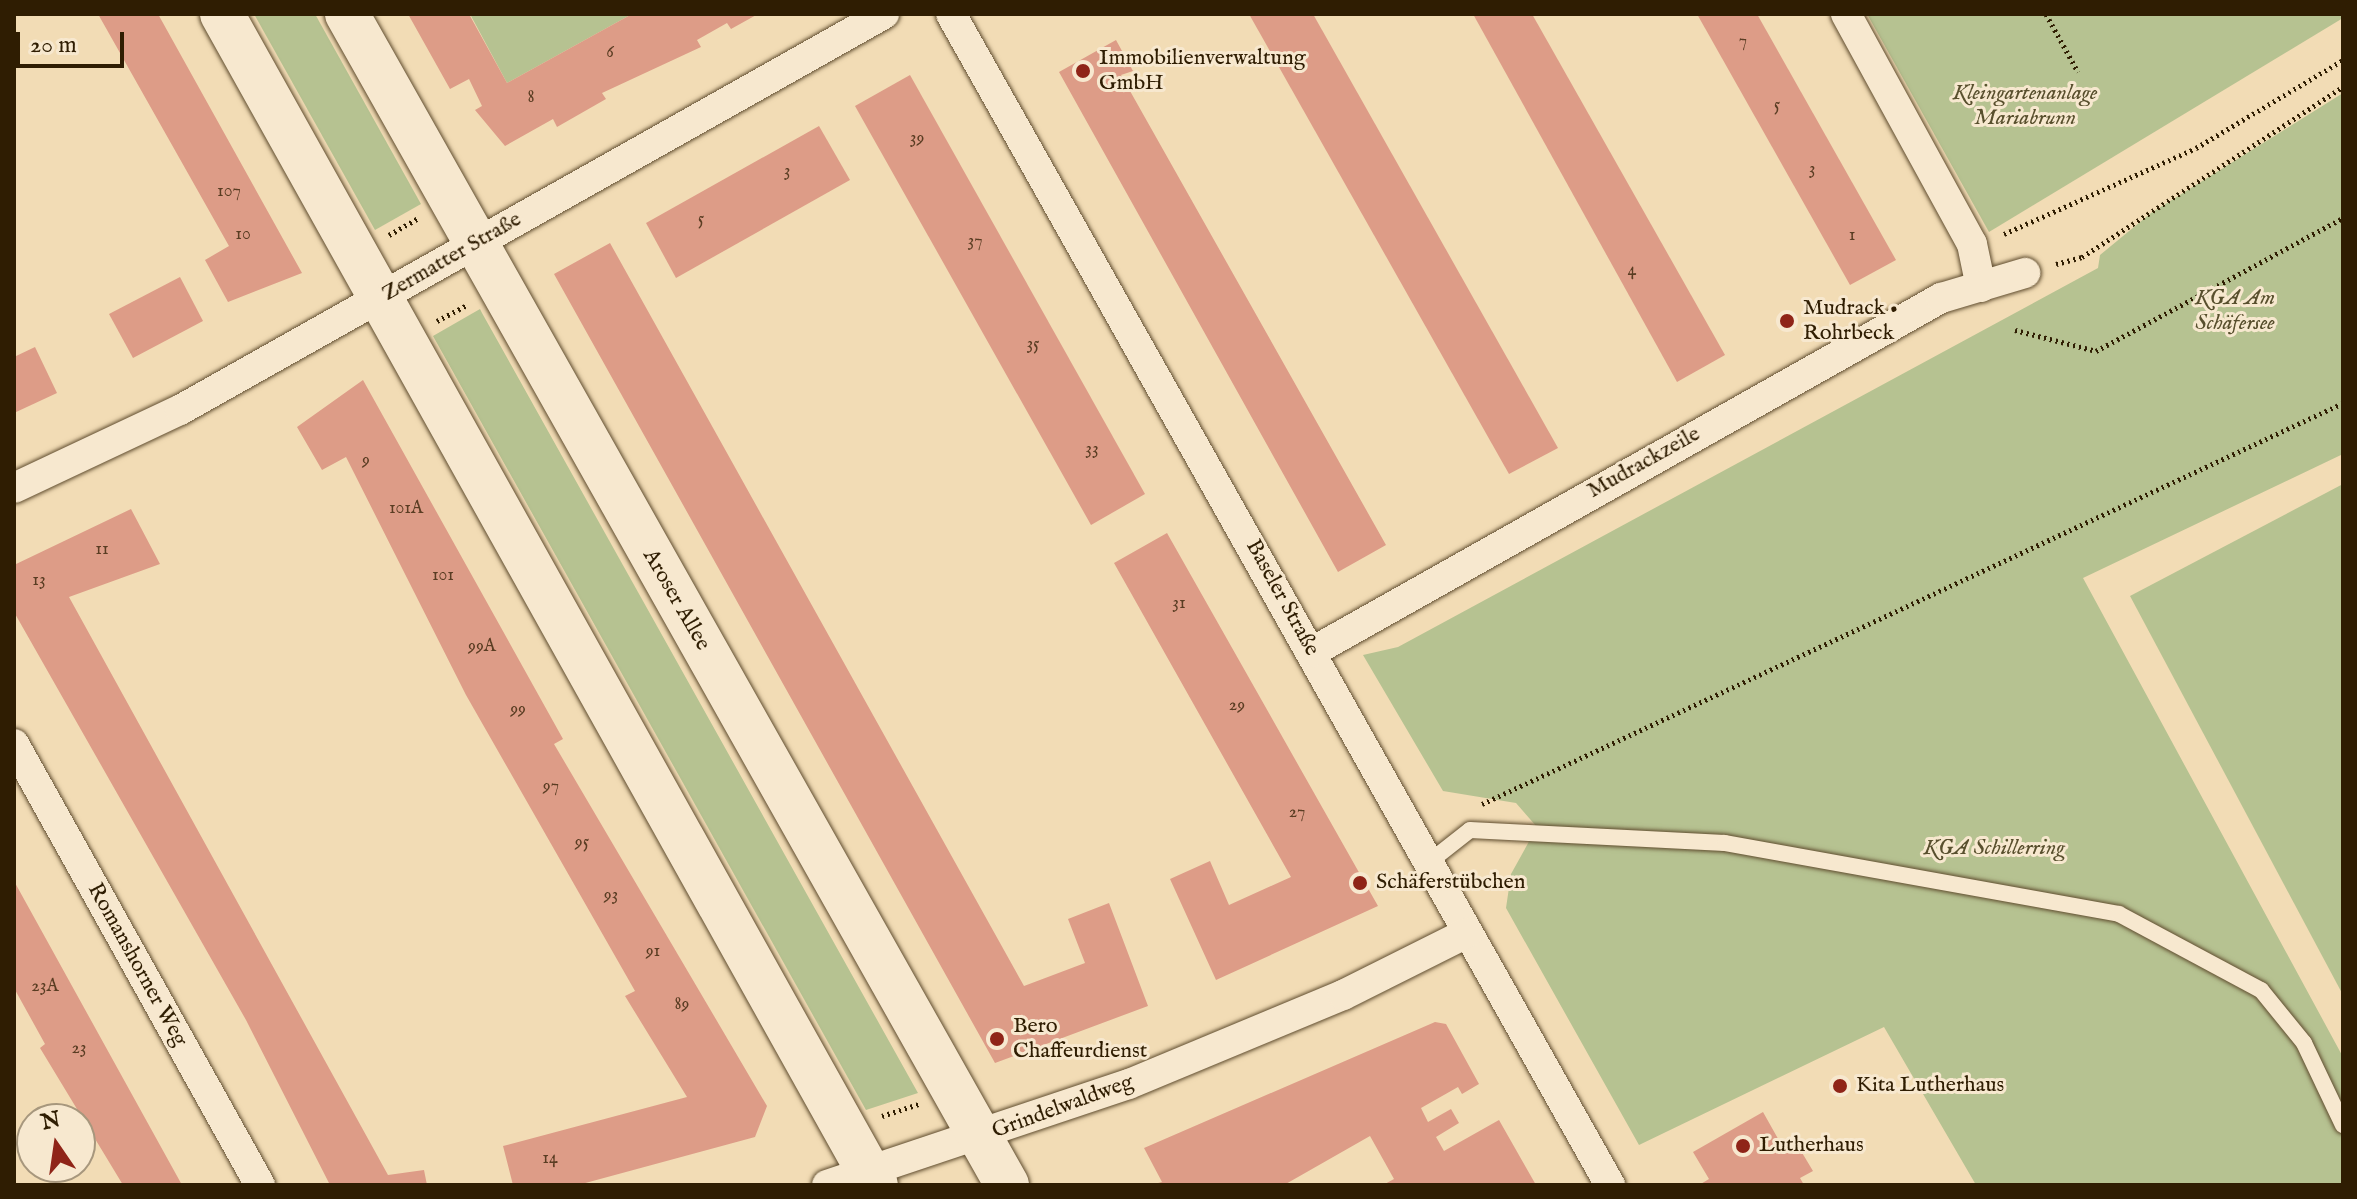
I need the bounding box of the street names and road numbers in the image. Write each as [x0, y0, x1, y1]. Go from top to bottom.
street label: Zermatter Straße [378, 207, 526, 307]
street label: Mudrackzeile [1583, 421, 1705, 505]
street label: Baseler Straße [1239, 535, 1325, 661]
street label: Aroser Allee [636, 545, 716, 655]
street label: Romanshorner Weg [81, 879, 193, 1051]
street label: Grindelwaldweg [989, 1069, 1137, 1145]

